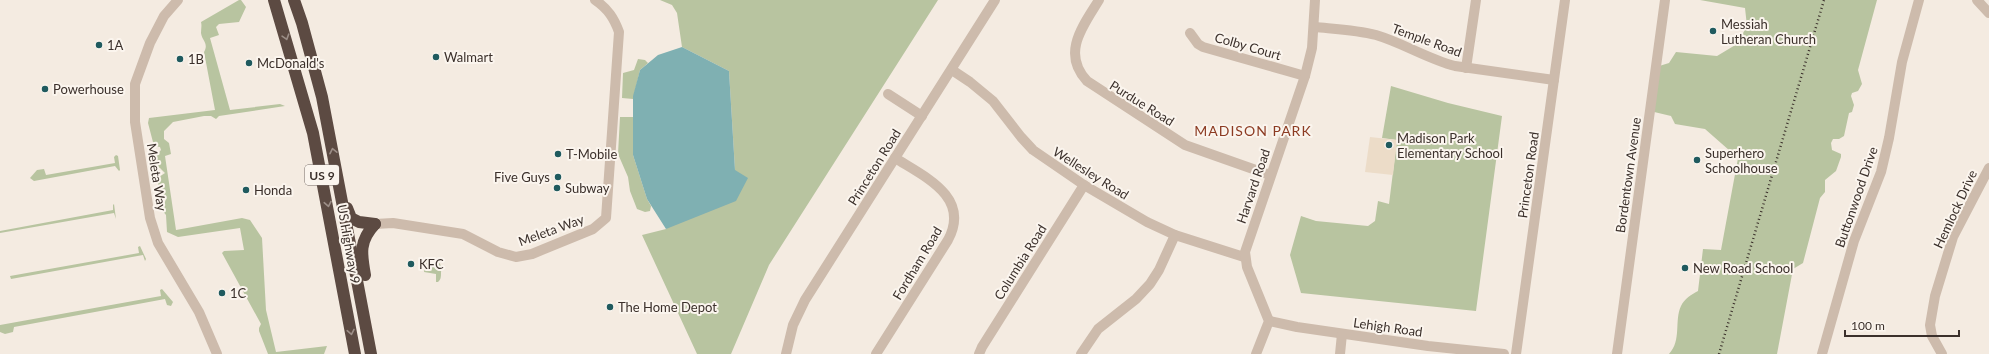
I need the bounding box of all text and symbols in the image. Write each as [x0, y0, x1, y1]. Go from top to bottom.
place label: Messiah Lutheran Church [1721, 16, 1816, 47]
street label: Temple Road [1390, 20, 1464, 60]
marker: Messiah Lutheran Church [1708, 26, 1718, 36]
street label: Colby Court [1213, 29, 1283, 63]
one-way arrow [281, 34, 290, 41]
place label: 1A [107, 37, 124, 53]
marker: 1A [94, 40, 104, 50]
place label: Walmart [444, 49, 493, 65]
place label: 1B [188, 51, 204, 67]
marker: Walmart [431, 52, 441, 62]
marker: 1B [175, 54, 185, 64]
place label: McDonald's [257, 55, 325, 71]
marker: McDonald's [244, 58, 254, 68]
street label: Purdue Road [1107, 77, 1177, 129]
place label: Powerhouse [53, 81, 124, 97]
marker: Powerhouse [40, 84, 50, 94]
street label: Bordentown Avenue [1612, 116, 1644, 234]
district label: MADISON PARK [1194, 122, 1312, 139]
street label: Princeton Road [844, 126, 904, 208]
place label: Madison Park Elementary School [1397, 130, 1503, 161]
street label: Princeton Road [1514, 131, 1542, 219]
marker: Madison Park Elementary School [1384, 140, 1394, 150]
street label: Meleta Way [144, 142, 170, 212]
street label: Wellesley Road [1050, 143, 1132, 203]
street label: Buttonwood Drive [1831, 144, 1881, 249]
place label: Superhero Schoolhouse [1705, 145, 1778, 176]
place label: T-Mobile [566, 146, 617, 162]
one-way arrow [329, 147, 337, 154]
street label: Harvard Road [1233, 147, 1273, 225]
marker: T-Mobile [553, 149, 563, 159]
marker: Superhero Schoolhouse [1692, 155, 1702, 165]
road number: US 9 [305, 165, 339, 185]
street label: Hemlock Drive [1930, 167, 1980, 251]
place label: Five Guys [494, 169, 550, 185]
marker: Five Guys [553, 172, 563, 182]
place label: Subway [565, 180, 610, 196]
place label: Honda [254, 182, 292, 198]
marker: Subway [552, 183, 562, 193]
marker: Honda [241, 185, 251, 195]
one-way arrow [323, 201, 332, 207]
street label: US Highway 9 [334, 203, 364, 285]
street label: Meleta Way [516, 211, 586, 249]
street label: Columbia Road [990, 221, 1050, 303]
street label: Fordham Road [889, 224, 945, 302]
place label: KFC [419, 256, 444, 272]
marker: KFC [406, 259, 416, 269]
place label: New Road School [1693, 260, 1793, 276]
marker: New Road School [1680, 263, 1690, 273]
place label: 1C [230, 285, 247, 301]
marker: 1C [217, 288, 227, 298]
place label: The Home Depot [618, 299, 717, 315]
marker: The Home Depot [605, 302, 615, 312]
scale bar [1845, 312, 1959, 338]
street label: Lehigh Road [1352, 314, 1424, 340]
text: 100 m [1851, 318, 1885, 333]
one-way arrow [346, 329, 355, 335]

